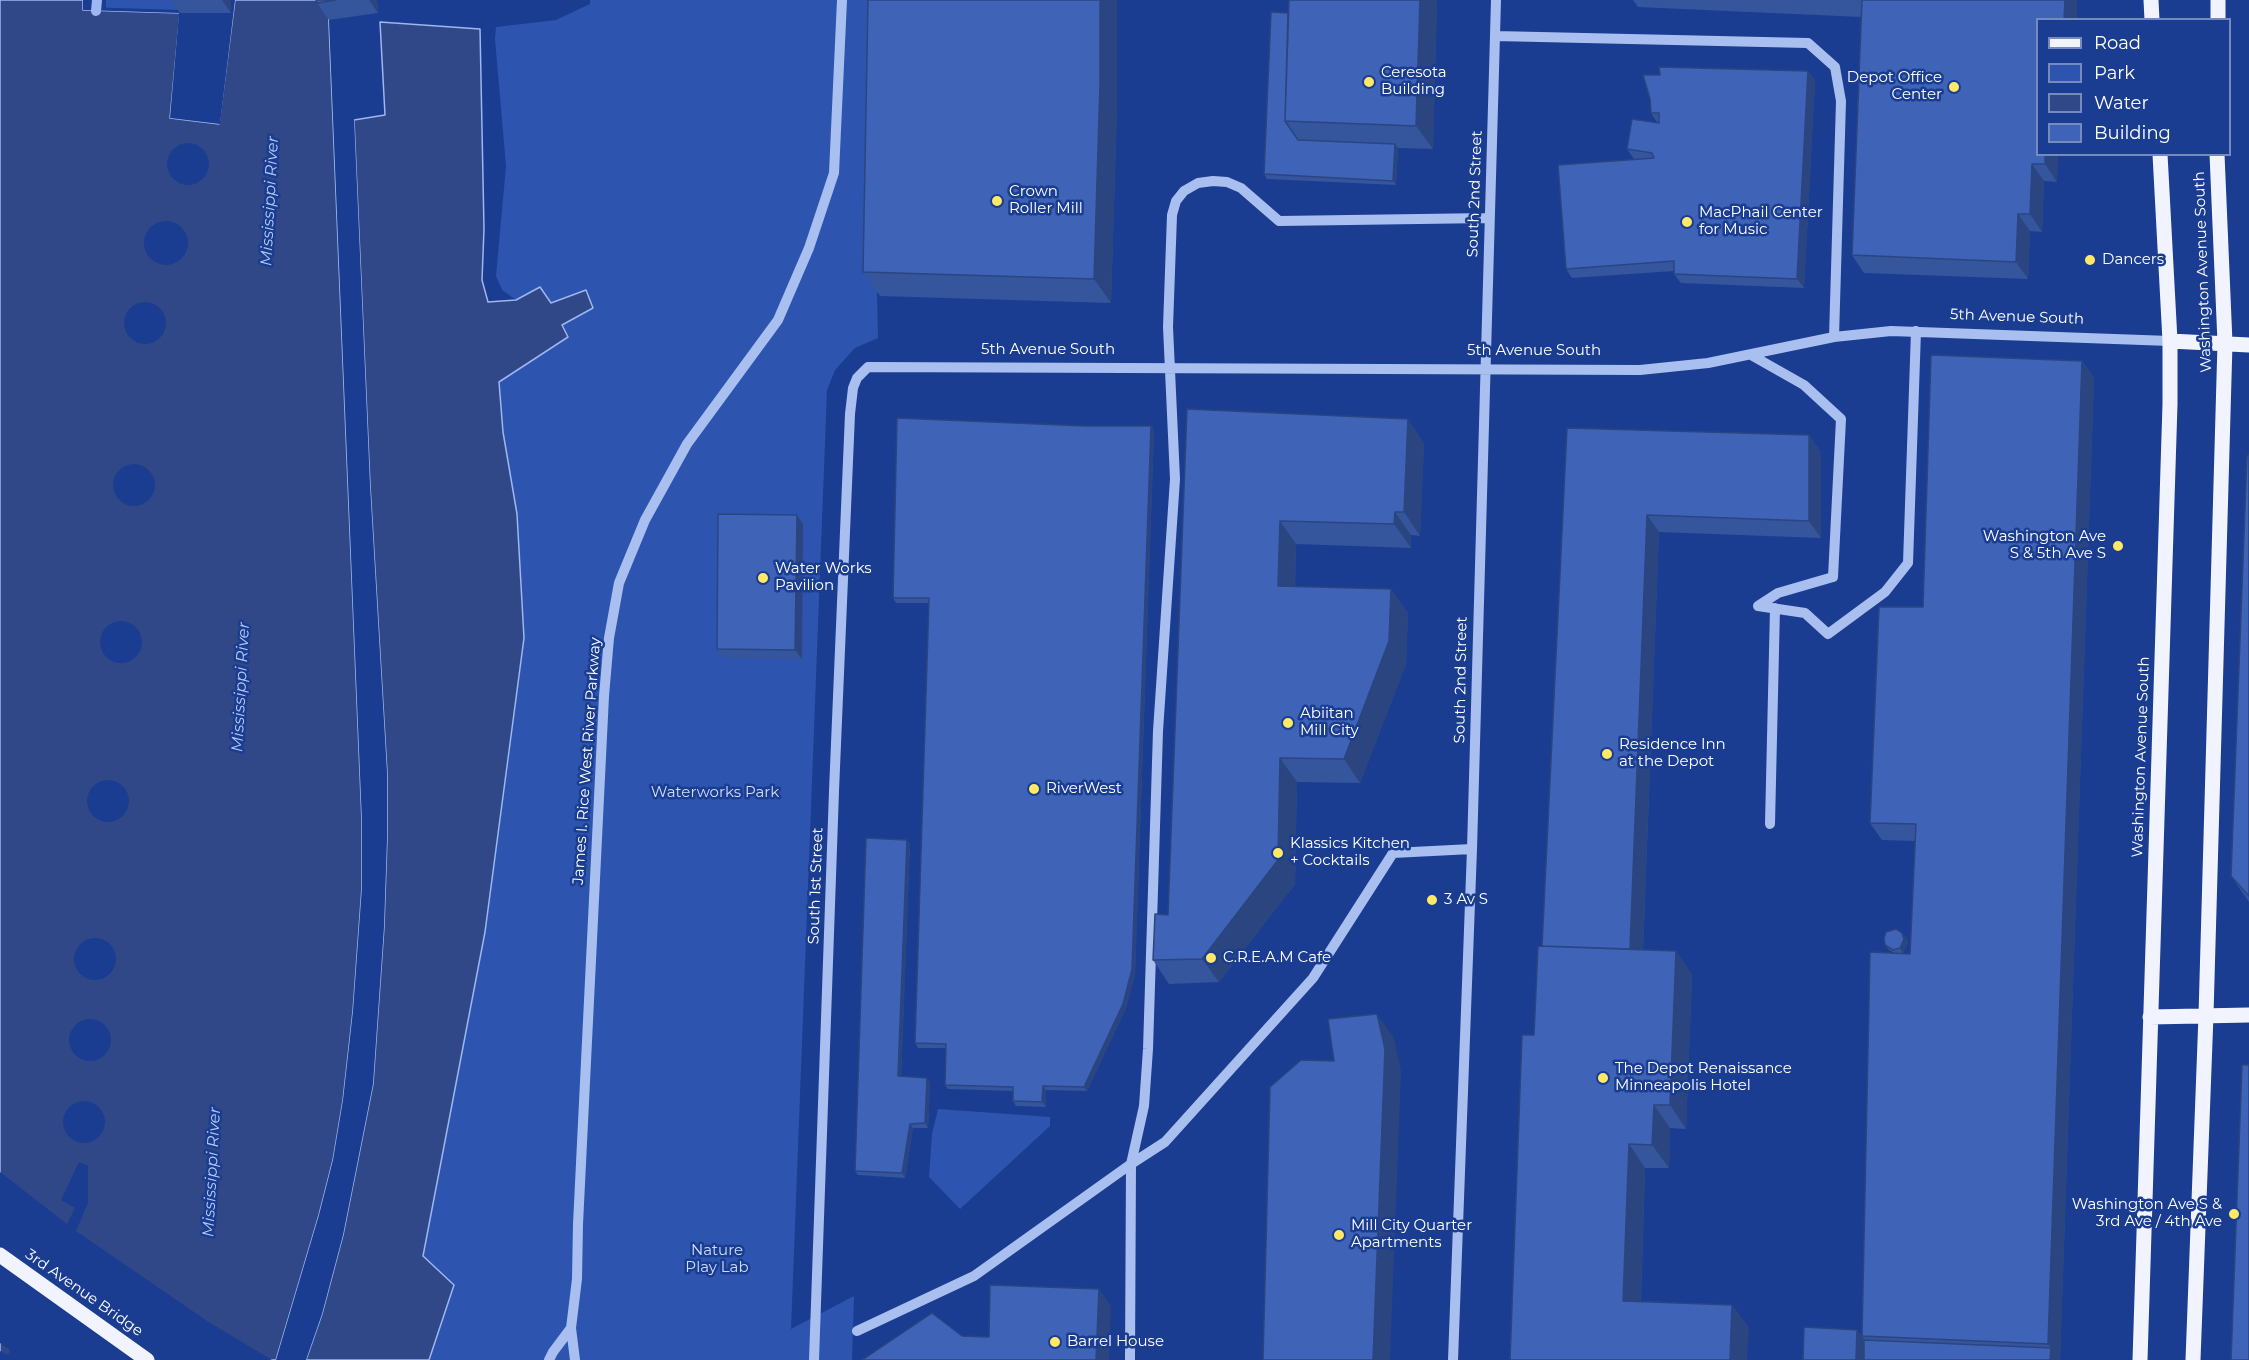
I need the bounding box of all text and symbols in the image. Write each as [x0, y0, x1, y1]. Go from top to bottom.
legend [2036, 18, 2231, 156]
text: Road [2094, 32, 2141, 54]
text: Park [2094, 62, 2135, 84]
place label: Ceresota Building [1381, 64, 1447, 99]
place label: Depot Office Center [1847, 69, 1942, 104]
marker: Ceresota Building [1362, 75, 1376, 89]
marker: Depot Office Center [1947, 80, 1961, 94]
text: Water [2094, 92, 2149, 114]
text: Building [2094, 122, 2171, 144]
street label: South 2nd Street [1464, 130, 1486, 258]
water label: Mississippi River [257, 136, 283, 266]
street label: Washington Avenue South [2190, 171, 2216, 373]
place label: Crown Roller Mill [1009, 183, 1083, 218]
marker: Crown Roller Mill [990, 194, 1004, 208]
place label: MacPhail Center for Music [1699, 204, 1823, 239]
marker: MacPhail Center for Music [1680, 215, 1694, 229]
place label: Dancers [2102, 251, 2164, 269]
marker: Dancers [2083, 253, 2097, 267]
street label: 5th Avenue South [1950, 306, 2084, 328]
street label: 5th Avenue South [981, 341, 1115, 359]
street label: 5th Avenue South [1467, 342, 1601, 360]
place label: Washington Ave S & 5th Ave S [1983, 528, 2106, 563]
marker: Washington Ave S & 5th Ave S [2111, 539, 2125, 553]
place label: Water Works Pavilion [775, 560, 872, 595]
marker: Water Works Pavilion [756, 571, 770, 585]
street label: South 2nd Street [1451, 616, 1471, 744]
water label: Mississippi River [228, 622, 254, 752]
street label: James I. Rice West River Parkway [569, 637, 605, 885]
street label: Washington Avenue South [2128, 656, 2154, 858]
place label: Abiitan Mill City [1300, 705, 1359, 740]
marker: Abiitan Mill City [1281, 716, 1295, 730]
place label: Residence Inn at the Depot [1619, 736, 1726, 771]
marker: Residence Inn at the Depot [1600, 747, 1614, 761]
place label: RiverWest [1046, 780, 1122, 798]
marker: RiverWest [1027, 782, 1041, 796]
park label: Waterworks Park [651, 784, 779, 802]
street label: South 1st Street [805, 827, 827, 945]
place label: Klassics Kitchen + Cocktails [1290, 835, 1410, 870]
marker: Klassics Kitchen + Cocktails [1271, 846, 1285, 860]
place label: 3 Av S [1444, 891, 1488, 909]
marker: 3 Av S [1425, 893, 1439, 907]
place label: C.R.E.A.M Cafe [1223, 949, 1331, 967]
marker: C.R.E.A.M Cafe [1204, 951, 1218, 965]
place label: The Depot Renaissance Minneapolis Hotel [1615, 1060, 1792, 1095]
marker: The Depot Renaissance Minneapolis Hotel [1596, 1071, 1610, 1085]
water label: Mississippi River [199, 1107, 225, 1237]
place label: Washington Ave S & 3rd Ave / 4th Ave [2072, 1196, 2222, 1231]
marker: Washington Ave S & 3rd Ave / 4th Ave [2227, 1207, 2241, 1221]
place label: Mill City Quarter Apartments [1351, 1217, 1472, 1252]
marker: Mill City Quarter Apartments [1332, 1228, 1346, 1242]
park label: Nature Play Lab [685, 1242, 749, 1277]
street label: 3rd Avenue Bridge [22, 1246, 146, 1340]
place label: Barrel House [1067, 1333, 1164, 1351]
marker: Barrel House [1048, 1335, 1062, 1349]

